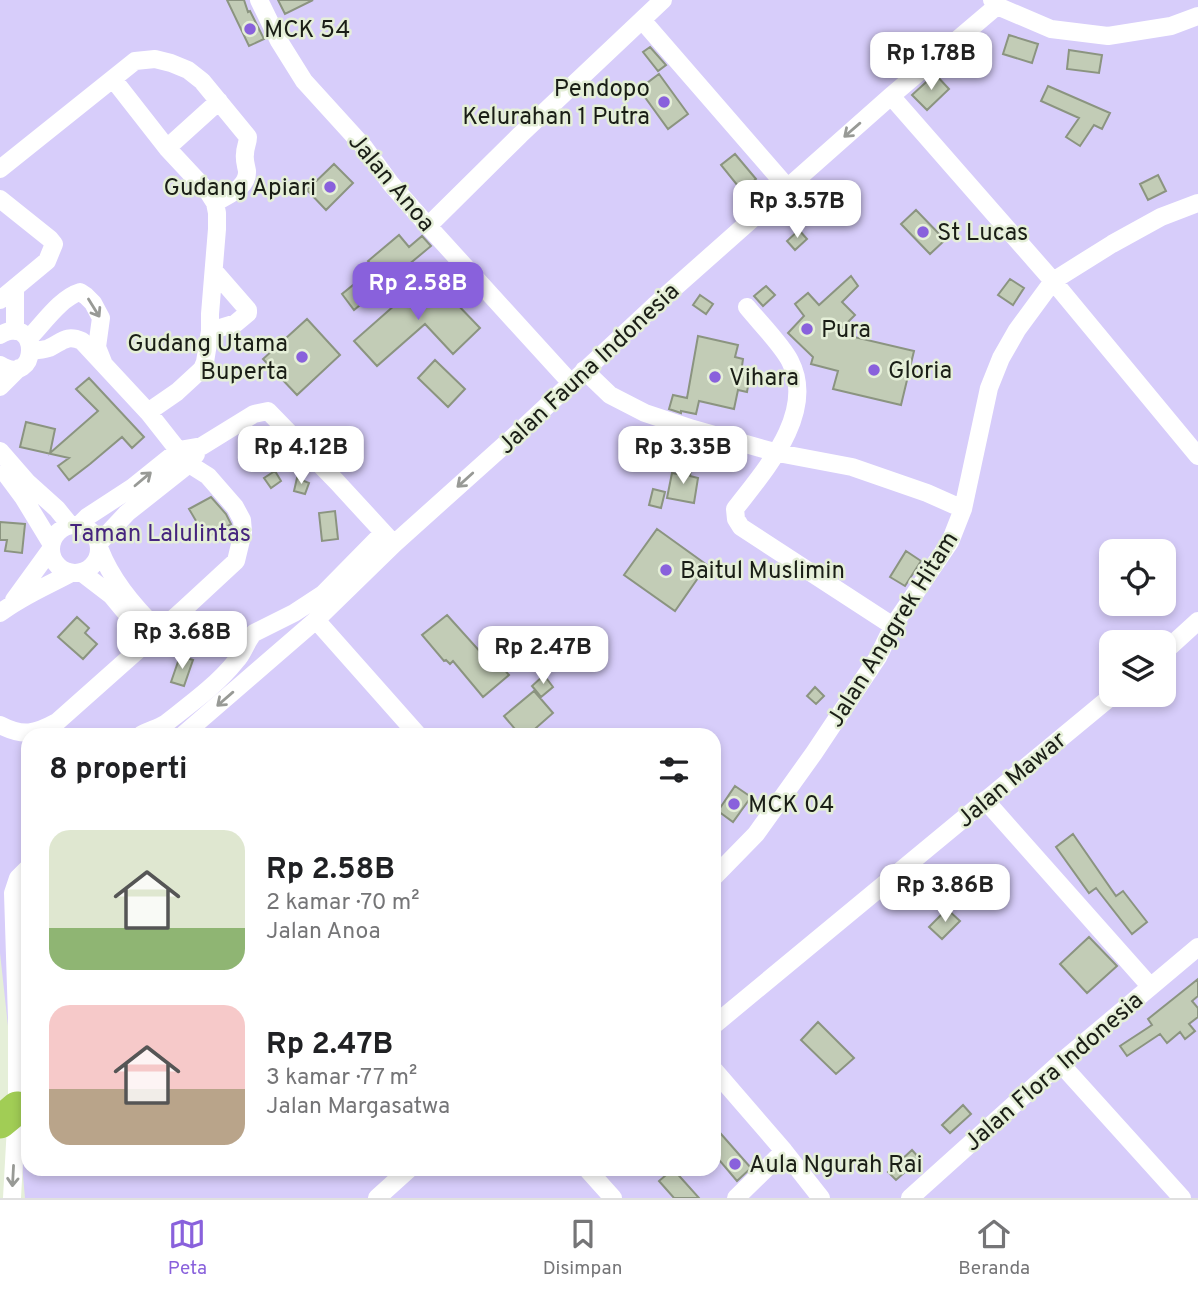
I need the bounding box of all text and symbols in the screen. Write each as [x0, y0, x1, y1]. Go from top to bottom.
place label: MCK 54 [264, 16, 350, 46]
marker: MCK 54 [242, 21, 258, 37]
pin: Rp 1.78B [859, 32, 1003, 92]
text: Rp 1.78B [886, 40, 976, 69]
place label: Pendopo Kelurahan 1 Putra [462, 75, 650, 133]
marker: Pendopo Kelurahan 1 Putra [656, 94, 672, 110]
one-way arrow [843, 122, 861, 138]
street label: Jalan Anoa [341, 128, 440, 239]
place label: Gudang Apiari [163, 174, 316, 204]
marker: Gudang Apiari [322, 179, 338, 195]
pin: Rp 3.57B [725, 180, 869, 240]
text: Rp 3.57B [749, 188, 845, 217]
place label: St Lucas [937, 219, 1028, 249]
marker: St Lucas [915, 224, 931, 240]
pin: Rp 2.58B [346, 262, 490, 322]
text: Rp 2.58B [369, 270, 467, 299]
street label: Jalan Fauna Indonesia [492, 277, 687, 462]
one-way arrow [88, 297, 102, 317]
place label: Pura [821, 316, 871, 346]
marker: Pura [799, 321, 815, 337]
place label: Gudang Utama Buperta [127, 330, 288, 388]
marker: Gudang Utama Buperta [294, 349, 310, 365]
place label: Gloria [888, 357, 952, 387]
marker: Gloria [866, 362, 882, 378]
place label: Vihara [729, 364, 799, 394]
marker: Vihara [707, 369, 723, 385]
pin: Rp 4.12B [229, 426, 373, 486]
pin: Rp 3.35B [611, 426, 755, 486]
text: Rp 4.12B [254, 434, 348, 463]
text: Rp 3.35B [634, 434, 732, 463]
one-way arrow [134, 471, 152, 486]
one-way arrow [456, 472, 474, 488]
park label: Taman Lalulintas [69, 520, 251, 550]
street label: Jalan Anggrek Hitam [821, 527, 966, 734]
map controls [1099, 539, 1176, 707]
button: locate [1099, 539, 1176, 616]
place label: Baitul Muslimin [680, 557, 845, 587]
marker: Baitul Muslimin [658, 562, 674, 578]
pin: Rp 3.68B [110, 612, 254, 671]
text: Rp 3.68B [133, 619, 231, 648]
pin: Rp 2.47B [471, 626, 615, 686]
button: layers [1099, 630, 1176, 707]
text: Rp 2.47B [494, 634, 592, 663]
one-way arrow [216, 691, 234, 707]
street label: Jalan Mawar [951, 726, 1073, 835]
icon: filters [655, 751, 693, 789]
text: 8 properti [49, 752, 188, 789]
place label: MCK 04 [748, 791, 834, 821]
marker: MCK 04 [726, 796, 742, 812]
text: Rp 2.58B [266, 852, 395, 889]
icon: home [105, 858, 189, 942]
pin: Rp 3.86B [873, 864, 1017, 924]
text: Rp 3.86B [896, 872, 994, 901]
text: 2 kamar · 70 m² [266, 889, 420, 918]
text: Jalan Anoa [266, 918, 381, 947]
street label: Jalan Flora Indonesia [958, 986, 1150, 1159]
text: Rp 2.47B [266, 1027, 393, 1064]
icon: home [105, 1033, 189, 1117]
text: 3 kamar · 77 m² [266, 1064, 417, 1093]
text: Jalan Margasatwa [266, 1093, 450, 1122]
place label: Aula Ngurah Rai [749, 1151, 923, 1181]
marker: Aula Ngurah Rai [727, 1156, 743, 1172]
one-way arrow [7, 1164, 20, 1187]
tab: Peta [168, 1215, 207, 1281]
tab: Disimpan [543, 1215, 622, 1281]
tab: Beranda [958, 1215, 1030, 1281]

